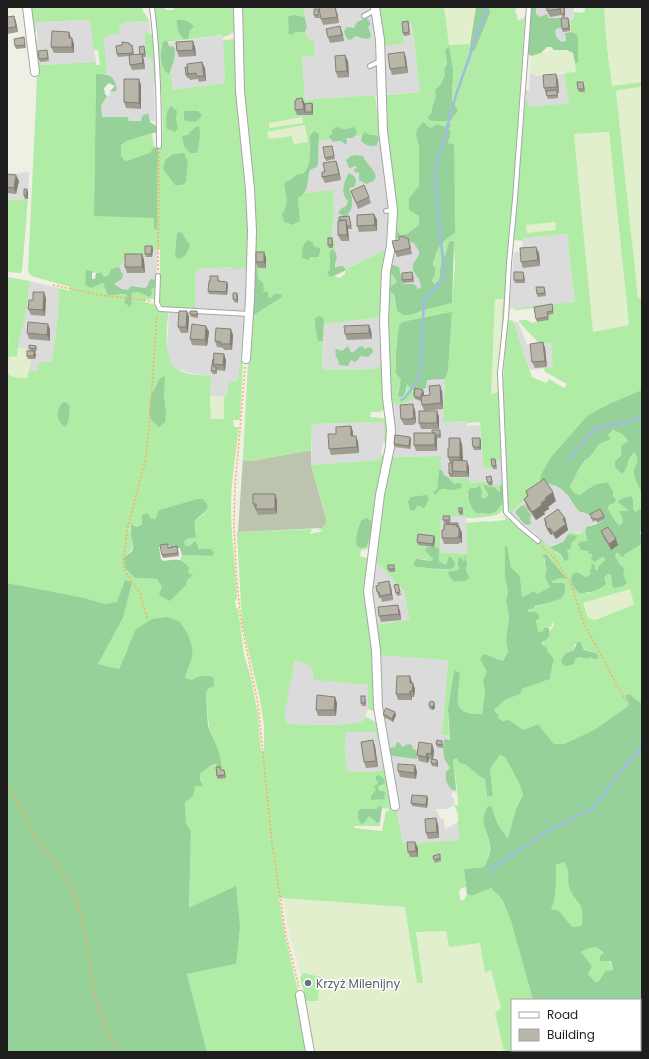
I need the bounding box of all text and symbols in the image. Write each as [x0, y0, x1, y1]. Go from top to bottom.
place label: Krzyż Milenijny [316, 975, 401, 992]
marker: Krzyż Milenijny [303, 978, 313, 988]
legend [511, 999, 641, 1051]
text: Road [547, 1006, 578, 1023]
text: Building [547, 1026, 595, 1043]

